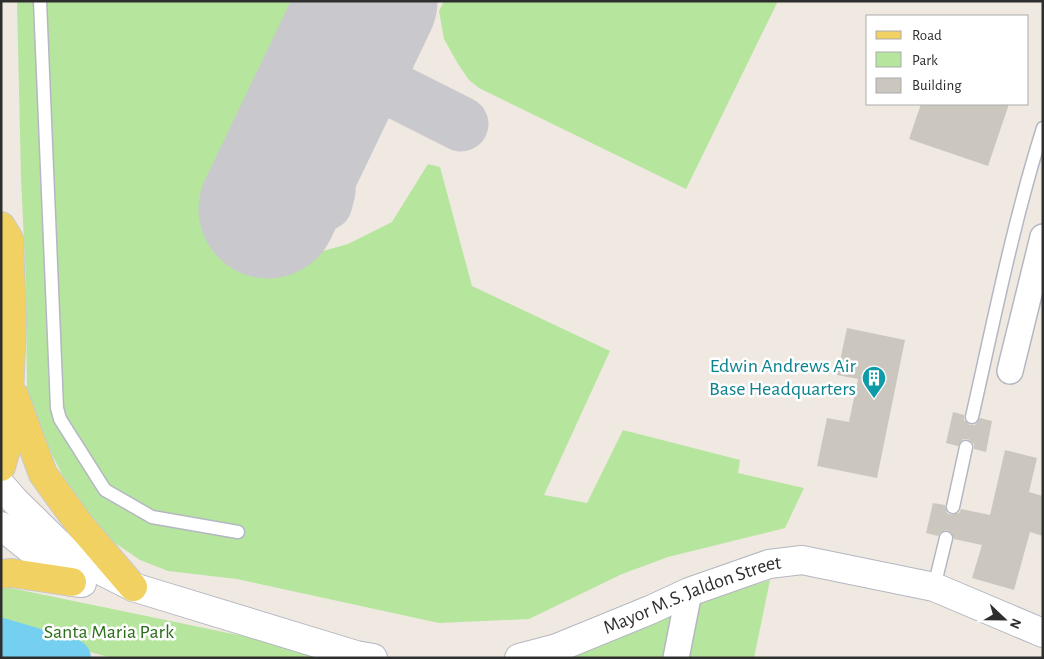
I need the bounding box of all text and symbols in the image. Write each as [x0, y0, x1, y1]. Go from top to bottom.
legend [866, 15, 1029, 105]
text: Road [912, 28, 942, 43]
text: Park [912, 53, 938, 68]
text: Building [912, 78, 962, 93]
place label: Edwin Andrews Air Base Headquarters [709, 356, 857, 399]
building icon: Edwin Andrews Air Base Headquarters [861, 365, 887, 399]
street label: Mayor M.S. Jaldon Street [600, 553, 783, 638]
north arrow [979, 594, 1029, 644]
text: N [1007, 616, 1023, 631]
park label: Santa Maria Park [44, 622, 174, 642]

